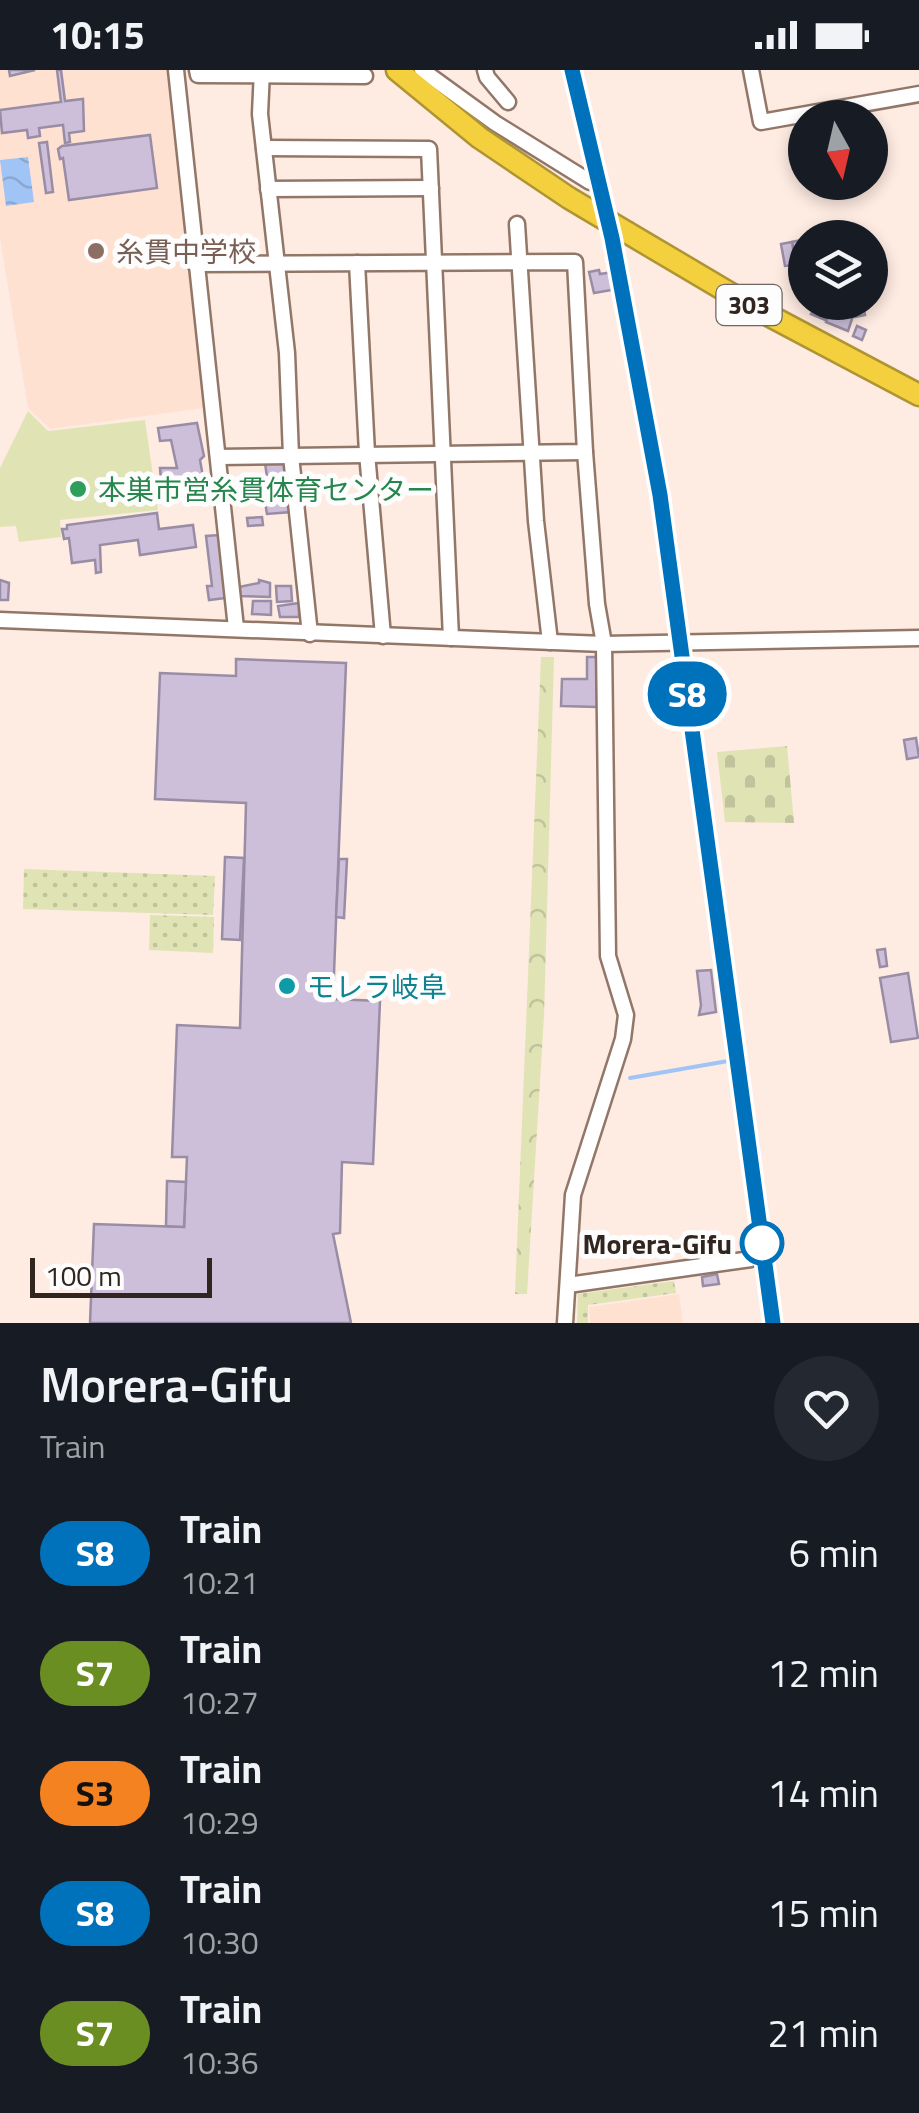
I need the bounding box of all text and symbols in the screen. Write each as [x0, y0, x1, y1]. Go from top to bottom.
text: 10:15 [50, 6, 145, 64]
north arrow [788, 100, 888, 200]
map controls [788, 100, 888, 320]
button: layers [788, 220, 888, 320]
place label: 糸貫中学校 [116, 230, 256, 273]
marker: 糸貫中学校 [85, 240, 107, 262]
road number: 303 [716, 285, 782, 325]
place label: 本巣市営糸貫体育センター [98, 468, 434, 511]
marker: 本巣市営糸貫体育センター [67, 478, 89, 500]
line badge: S8 [642, 662, 732, 726]
text: S8 [668, 667, 706, 721]
place label: モレラ岐阜 [307, 965, 447, 1008]
marker: モレラ岐阜 [276, 975, 298, 997]
place label: Morera-Gifu [583, 1222, 732, 1265]
marker: Morera-Gifu [741, 1222, 783, 1264]
scale bar [30, 1253, 212, 1298]
text: 100 m [45, 1254, 122, 1297]
text: Morera-Gifu [40, 1348, 293, 1421]
button: heart [774, 1356, 879, 1461]
text: Train [40, 1422, 105, 1470]
text: Train [180, 1500, 262, 1558]
text: 6 min [789, 1524, 879, 1582]
text: S8 [76, 1526, 114, 1580]
text: 10:21 [180, 1558, 259, 1606]
text: Train [180, 1620, 262, 1678]
text: 12 min [768, 1644, 879, 1702]
text: S7 [76, 1646, 114, 1700]
text: 10:27 [180, 1678, 259, 1726]
text: Train [180, 1740, 262, 1798]
text: 14 min [768, 1764, 879, 1822]
text: S3 [76, 1766, 114, 1820]
text: 10:29 [180, 1798, 259, 1846]
text: Train [180, 1860, 262, 1918]
text: 15 min [768, 1884, 879, 1942]
text: S8 [76, 1886, 114, 1940]
text: 10:30 [180, 1918, 259, 1966]
text: Train [180, 1980, 262, 2038]
text: 21 min [768, 2004, 879, 2062]
text: S7 [76, 2006, 114, 2060]
text: 10:36 [180, 2038, 259, 2086]

